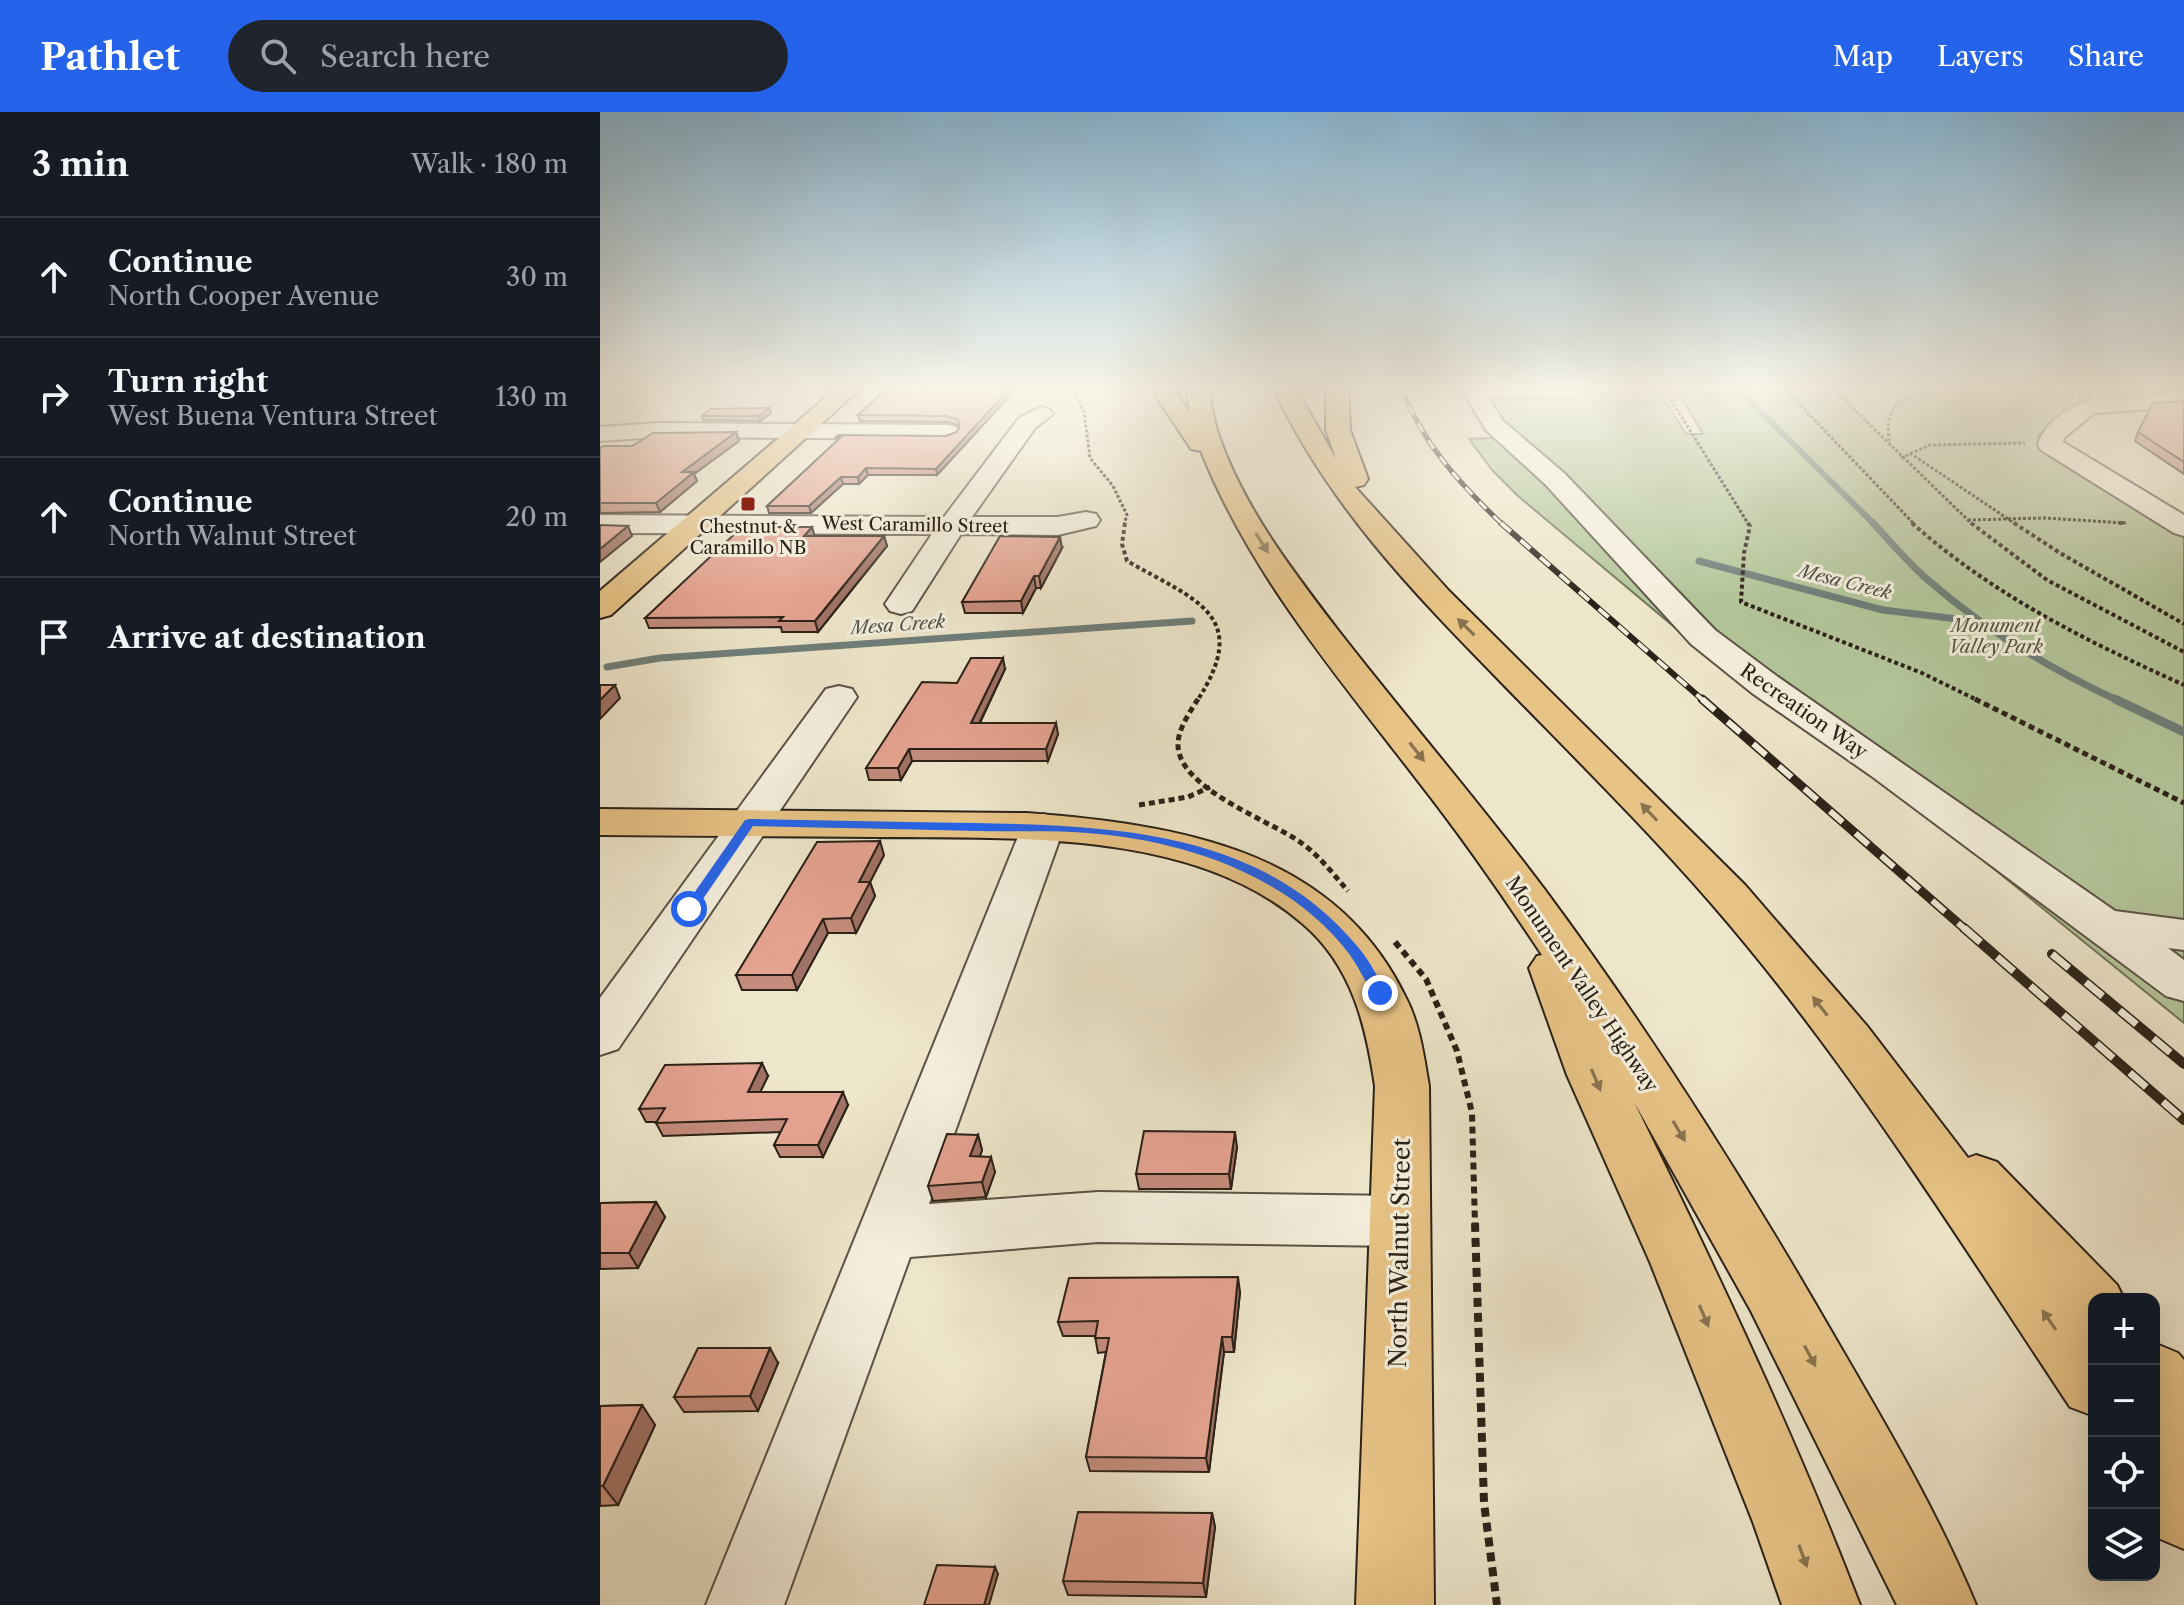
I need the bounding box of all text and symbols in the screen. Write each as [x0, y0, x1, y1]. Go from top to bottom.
search box [228, 20, 788, 92]
text: Pathlet [40, 33, 180, 80]
icon: search [256, 34, 300, 78]
text: Search here [320, 38, 490, 75]
text: Map [1833, 39, 1893, 73]
text: Layers [1937, 39, 2024, 73]
text: Share [2068, 39, 2144, 73]
text: 3 min [32, 143, 129, 185]
text: Walk · 180 m [411, 148, 568, 180]
text: Continue [108, 243, 253, 280]
icon: ahead [32, 255, 76, 299]
text: 30 m [506, 261, 568, 293]
text: North Cooper Avenue [108, 280, 379, 312]
text: Turn right [108, 363, 268, 400]
icon: right [32, 375, 76, 419]
text: 130 m [495, 381, 568, 413]
text: West Buena Ventura Street [108, 400, 438, 432]
text: Continue [108, 483, 253, 520]
icon: ahead [32, 495, 76, 539]
marker: Chestnut & Caramillo NB [739, 495, 757, 513]
text: 20 m [505, 501, 568, 533]
street label: West Caramillo Street [820, 512, 1009, 538]
place label: Chestnut & Caramillo NB [690, 516, 806, 559]
text: North Walnut Street [108, 520, 357, 552]
one-way arrow [1254, 532, 1268, 554]
water label: Mesa Creek [1794, 559, 1894, 604]
water label: Mesa Creek [848, 611, 947, 639]
icon: arrive [32, 615, 76, 659]
park label: Monument Valley Park [1949, 615, 2044, 658]
one-way arrow [1457, 618, 1476, 637]
text: Arrive at destination [108, 619, 426, 656]
street label: Recreation Way [1736, 658, 1873, 764]
one-way arrow [1408, 742, 1424, 762]
one-way arrow [1640, 802, 1658, 821]
street label: Monument Valley Highway [1501, 871, 1664, 1097]
route start [671, 891, 707, 927]
route end [1362, 975, 1398, 1011]
one-way arrow [1813, 996, 1829, 1016]
one-way arrow [1589, 1068, 1603, 1091]
one-way arrow [1671, 1120, 1685, 1142]
street label: North Walnut Street [1383, 1137, 1416, 1368]
map controls [2088, 1293, 2160, 1581]
button: + [2088, 1293, 2160, 1365]
one-way arrow [1697, 1304, 1710, 1328]
one-way arrow [2042, 1310, 2057, 1331]
one-way arrow [1803, 1344, 1816, 1367]
button: − [2088, 1365, 2160, 1437]
button: locate [2088, 1437, 2160, 1509]
button: layers [2088, 1509, 2160, 1581]
one-way arrow [1797, 1545, 1810, 1569]

